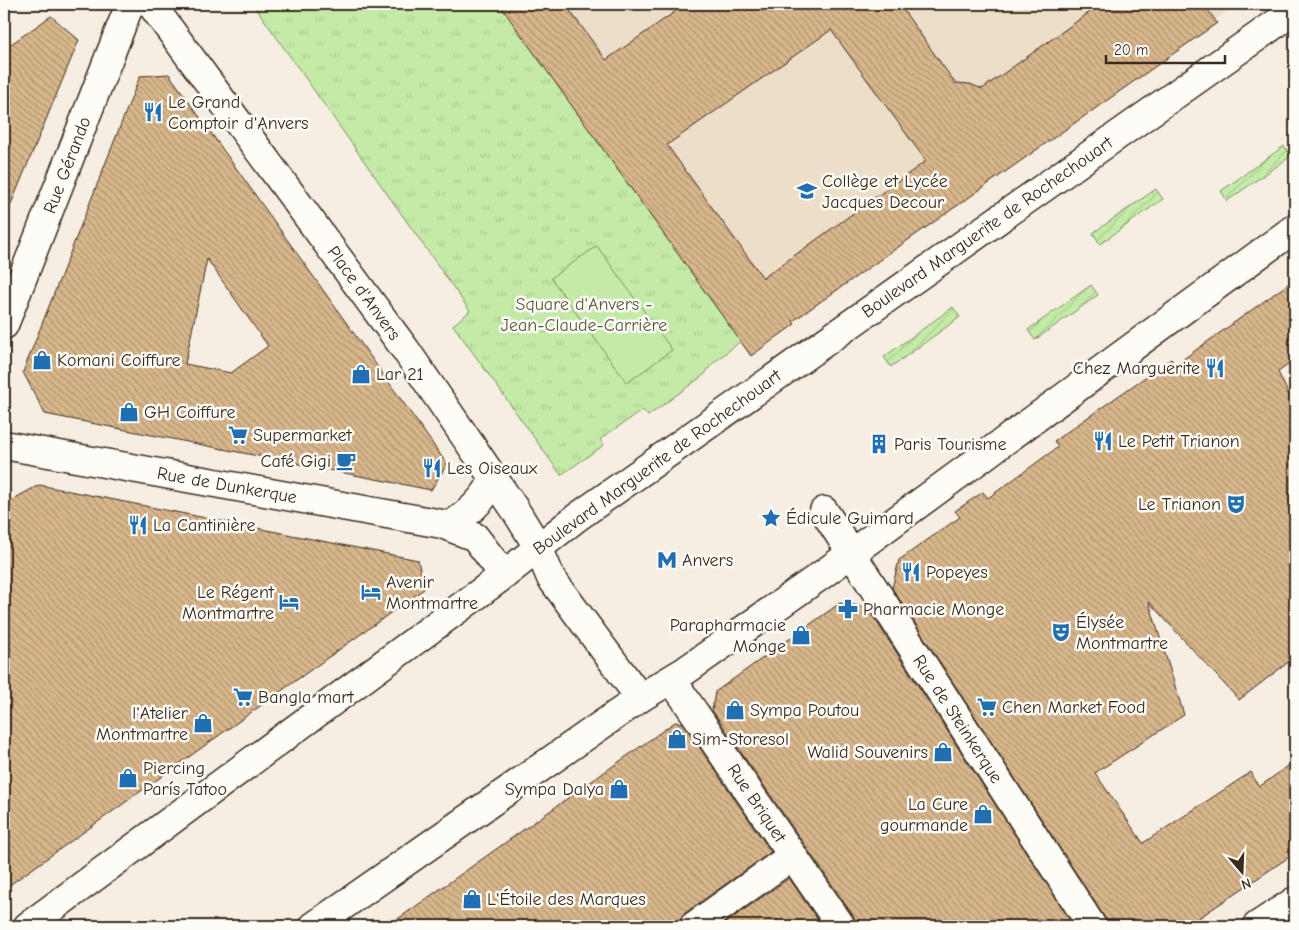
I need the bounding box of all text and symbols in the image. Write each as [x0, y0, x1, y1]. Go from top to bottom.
scale bar [1106, 32, 1225, 64]
text: 20 m [1114, 41, 1148, 59]
place label: Le Grand Comptoir d'Anvers [168, 92, 309, 134]
restaurant icon: Le Grand Comptoir d'Anvers [142, 101, 164, 123]
street label: Rue Gérando [39, 114, 96, 217]
street label: Boulevard Marguerite de Rochechouart [858, 132, 1118, 323]
place label: Collège et Lycée Jacques Decour [822, 171, 948, 213]
school or university icon: Collège et Lycée Jacques Decour [796, 180, 818, 202]
street label: Place d'Anvers [322, 242, 405, 344]
park label: Square d'Anvers - Jean-Claude-Carrière [501, 294, 667, 336]
shop icon: Komani Coiffure [31, 349, 53, 371]
place label: Komani Coiffure [57, 350, 181, 371]
restaurant icon: Chez Marguerite [1204, 357, 1226, 379]
place label: Chez Marguerite [1073, 358, 1200, 379]
shop icon: Lar 21 [350, 363, 372, 385]
place label: Lar 21 [376, 364, 424, 385]
street label: Boulevard Marguerite de Rochechouart [529, 365, 786, 560]
shop icon: GH Coiffure [118, 401, 140, 423]
place label: GH Coiffure [144, 402, 236, 423]
supermarket icon: Supermarket [227, 424, 249, 446]
place label: Supermarket [253, 425, 353, 446]
restaurant icon: Le Petit Trianon [1092, 430, 1114, 452]
place label: Le Petit Trianon [1118, 431, 1240, 452]
building icon: Paris Tourisme [868, 433, 890, 455]
place label: Paris Tourisme [894, 434, 1006, 455]
cafe icon: Café Gigi [335, 450, 357, 472]
place label: Café Gigi [261, 451, 331, 472]
restaurant icon: Les Oiseaux [421, 457, 443, 479]
place label: Les Oiseaux [447, 458, 538, 479]
street label: Rue de Dunkerque [155, 463, 299, 508]
theatre icon: Le Trianon [1225, 493, 1247, 515]
place label: Le Trianon [1138, 494, 1221, 515]
place icon: Édicule Guimard [760, 507, 782, 529]
place label: Édicule Guimard [786, 507, 914, 529]
restaurant icon: La Cantinière [127, 514, 149, 536]
place label: La Cantinière [153, 515, 255, 536]
metro station icon: Anvers [656, 549, 678, 571]
place label: Anvers [682, 550, 733, 571]
restaurant icon: Popeyes [900, 561, 922, 583]
place label: Popeyes [926, 562, 988, 583]
place label: Avenir Montmartre [386, 572, 478, 614]
hotel icon: Avenir Montmartre [360, 581, 382, 603]
place label: Le Régent Montmartre [182, 582, 275, 624]
hotel icon: Le Régent Montmartre [278, 591, 300, 613]
pharmacy icon: Pharmacie Monge [837, 598, 859, 620]
place label: Pharmacie Monge [863, 599, 1004, 620]
place label: Élysée Montmartre [1076, 611, 1168, 654]
place label: Parapharmacie Monge [670, 615, 786, 657]
theatre icon: Élysée Montmartre [1050, 621, 1072, 643]
shop icon: Parapharmacie Monge [790, 624, 812, 646]
street label: Rue de Steinkerque [908, 651, 1007, 787]
supermarket icon: Bangla mart [232, 686, 254, 708]
place label: Bangla mart [258, 687, 355, 708]
supermarket icon: Chen Market Food [976, 696, 998, 718]
place label: Chen Market Food [1002, 697, 1146, 718]
shop icon: Sympa Poutou [724, 699, 746, 721]
place label: Sympa Poutou [750, 700, 859, 721]
place label: l'Atelier Montmartre [96, 703, 189, 745]
shop icon: l'Atelier Montmartre [192, 712, 214, 734]
shop icon: Sim-Storesol [666, 728, 688, 750]
place label: Sim-Storesol [692, 729, 789, 750]
shop icon: Walid Souvenirs [932, 741, 954, 763]
place label: Walid Souvenirs [807, 742, 928, 763]
place label: Piercing París Tatoo [143, 758, 227, 800]
street label: Rue Briquet [723, 760, 791, 847]
shop icon: Piercing París Tatoo [117, 767, 139, 789]
shop icon: Sympa Dalya [608, 778, 630, 800]
place label: Sympa Dalya [505, 779, 604, 800]
place label: La Cure gourmande [880, 794, 968, 836]
shop icon: La Cure gourmande [972, 803, 994, 825]
north arrow [1216, 848, 1266, 898]
text: N [1239, 874, 1253, 893]
shop icon: L'Étoile des Marques [461, 888, 483, 910]
place label: L'Étoile des Marques [487, 888, 646, 910]

